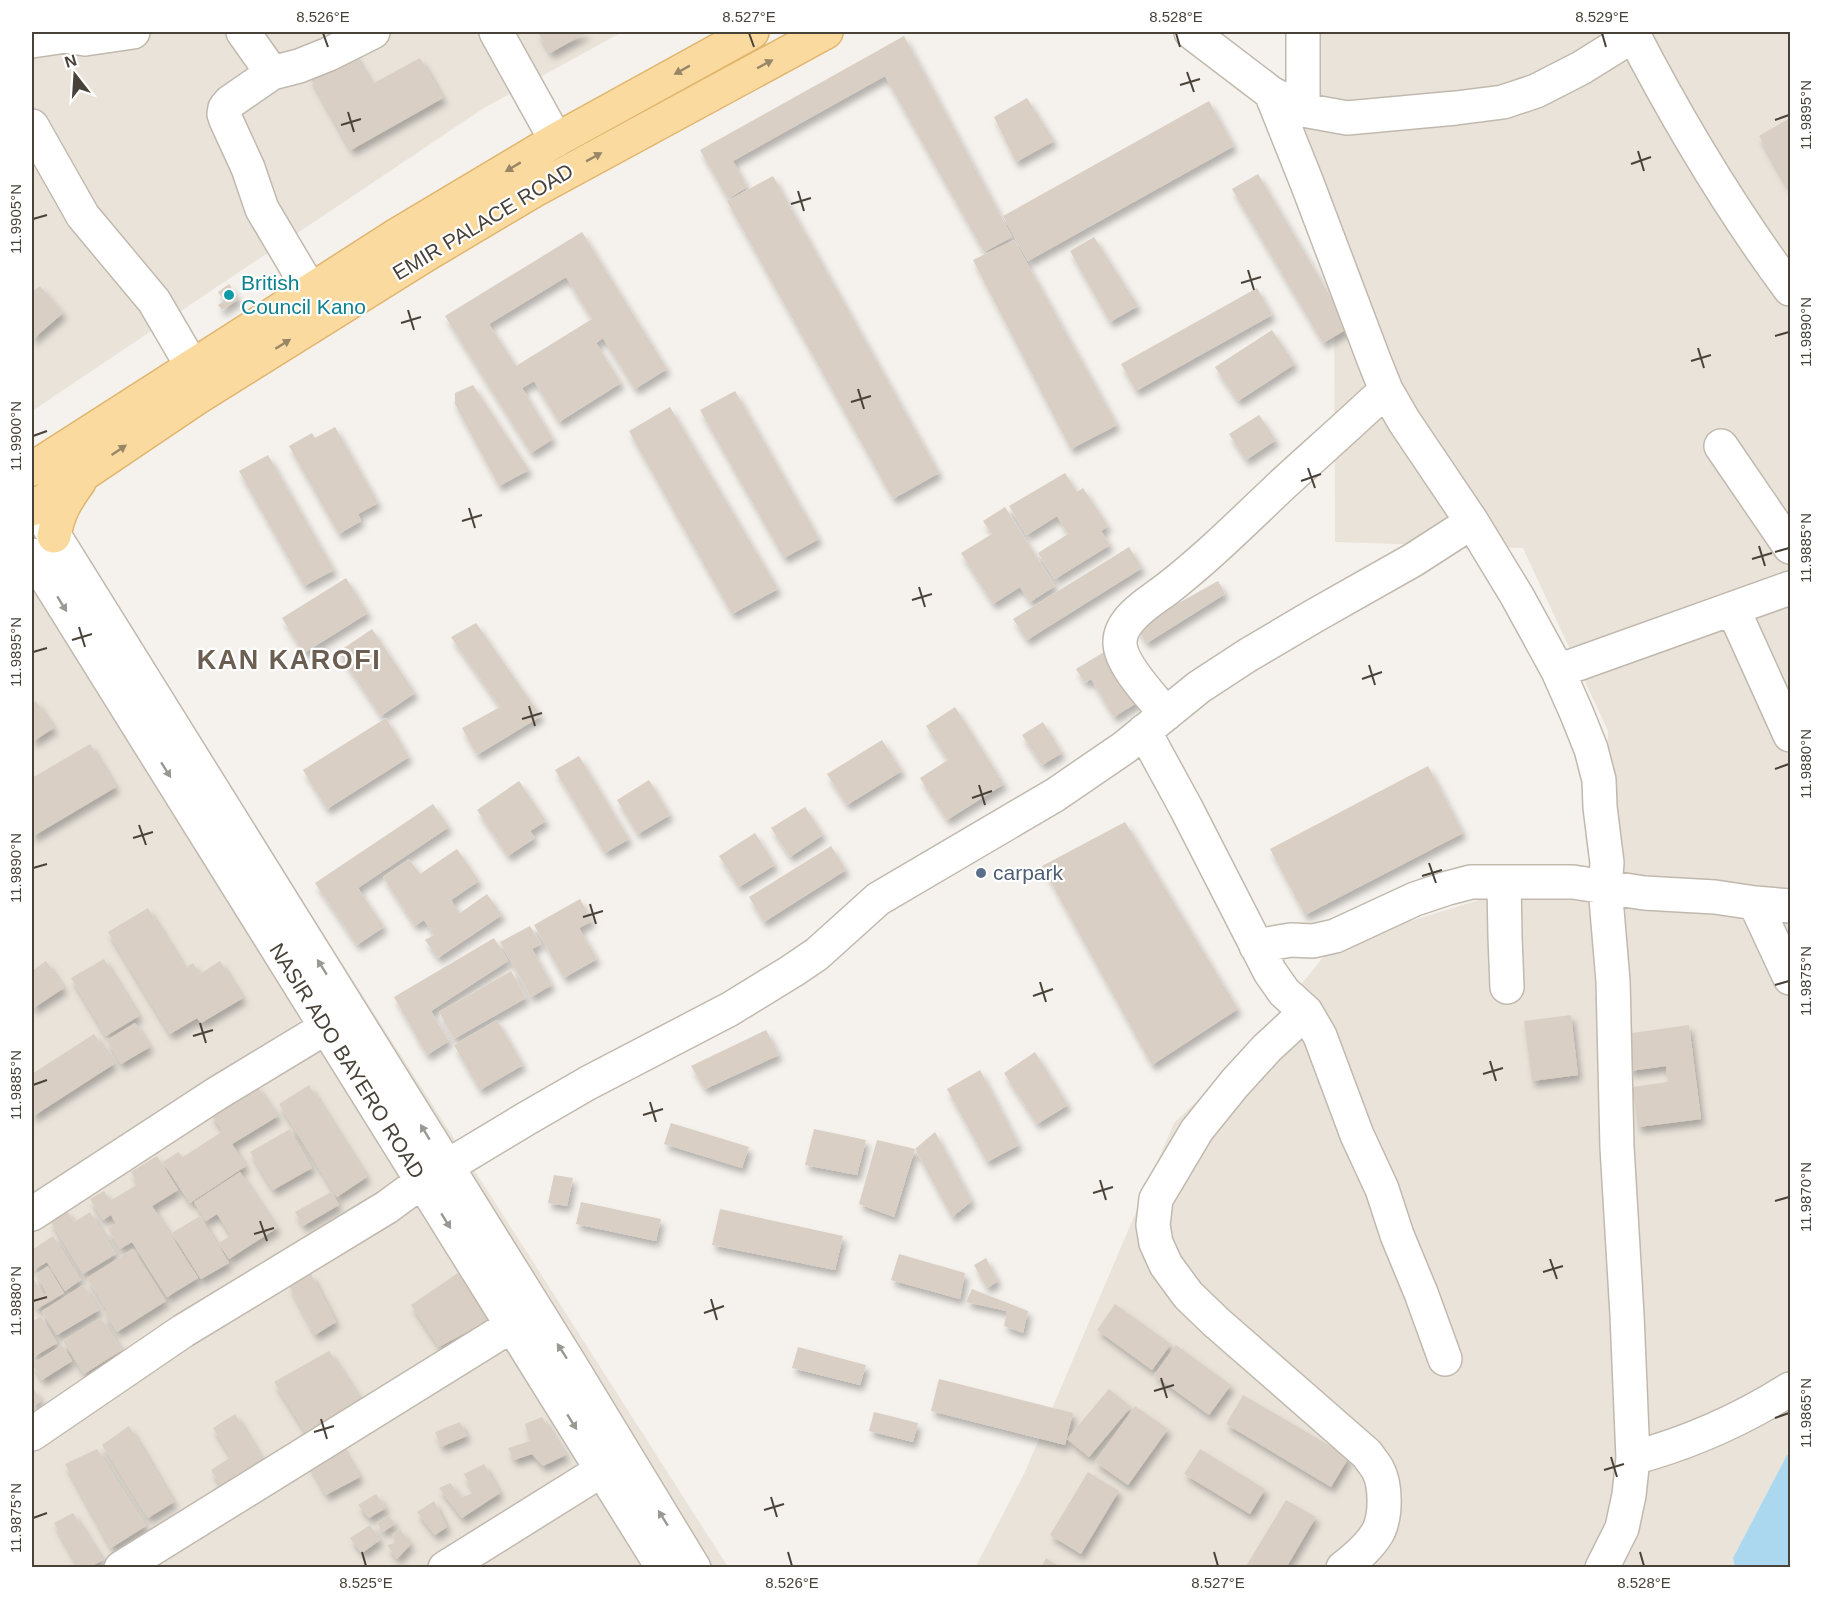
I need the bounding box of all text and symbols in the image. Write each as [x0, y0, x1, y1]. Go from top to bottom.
text: 8.526°E [296, 8, 350, 25]
text: 8.527°E [722, 8, 776, 25]
text: 8.528°E [1149, 8, 1203, 25]
text: 8.529°E [1575, 8, 1629, 25]
north arrow [45, 45, 105, 105]
text: N [63, 51, 79, 71]
one-way arrow [757, 59, 774, 69]
one-way arrow [673, 65, 690, 75]
text: 11.9895°N [1797, 80, 1814, 150]
one-way arrow [585, 152, 602, 162]
street label: EMIR PALACE ROAD [388, 159, 577, 285]
one-way arrow [505, 161, 521, 172]
text: 11.9905°N [7, 184, 24, 254]
place label: British Council Kano [241, 271, 366, 318]
marker: British Council Kano [222, 288, 236, 302]
text: 11.9890°N [1797, 297, 1814, 367]
one-way arrow [275, 339, 291, 350]
text: 11.9900°N [7, 401, 24, 471]
one-way arrow [111, 445, 127, 456]
text: 11.9885°N [1797, 513, 1814, 583]
one-way arrow [57, 596, 68, 612]
text: 11.9895°N [7, 617, 24, 687]
district label: KAN KAROFI [197, 645, 381, 675]
text: 11.9880°N [1797, 729, 1814, 799]
one-way arrow [160, 762, 171, 778]
text: 11.9890°N [7, 833, 24, 903]
place label: carpark [993, 861, 1064, 884]
marker: carpark [974, 866, 988, 880]
street label: NASIR ADO BAYERO ROAD [265, 939, 429, 1182]
text: 11.9875°N [1797, 946, 1814, 1016]
one-way arrow [317, 959, 328, 975]
text: 11.9885°N [7, 1050, 24, 1120]
one-way arrow [420, 1124, 431, 1140]
text: 11.9870°N [1797, 1162, 1814, 1232]
one-way arrow [440, 1213, 451, 1229]
text: 11.9880°N [7, 1266, 24, 1336]
one-way arrow [556, 1343, 567, 1360]
text: 11.9865°N [1797, 1378, 1814, 1448]
one-way arrow [566, 1414, 577, 1430]
text: 11.9875°N [7, 1483, 24, 1553]
one-way arrow [658, 1510, 669, 1526]
text: 8.525°E [339, 1574, 393, 1591]
text: 8.526°E [765, 1574, 819, 1591]
text: 8.527°E [1191, 1574, 1245, 1591]
text: 8.528°E [1617, 1574, 1671, 1591]

